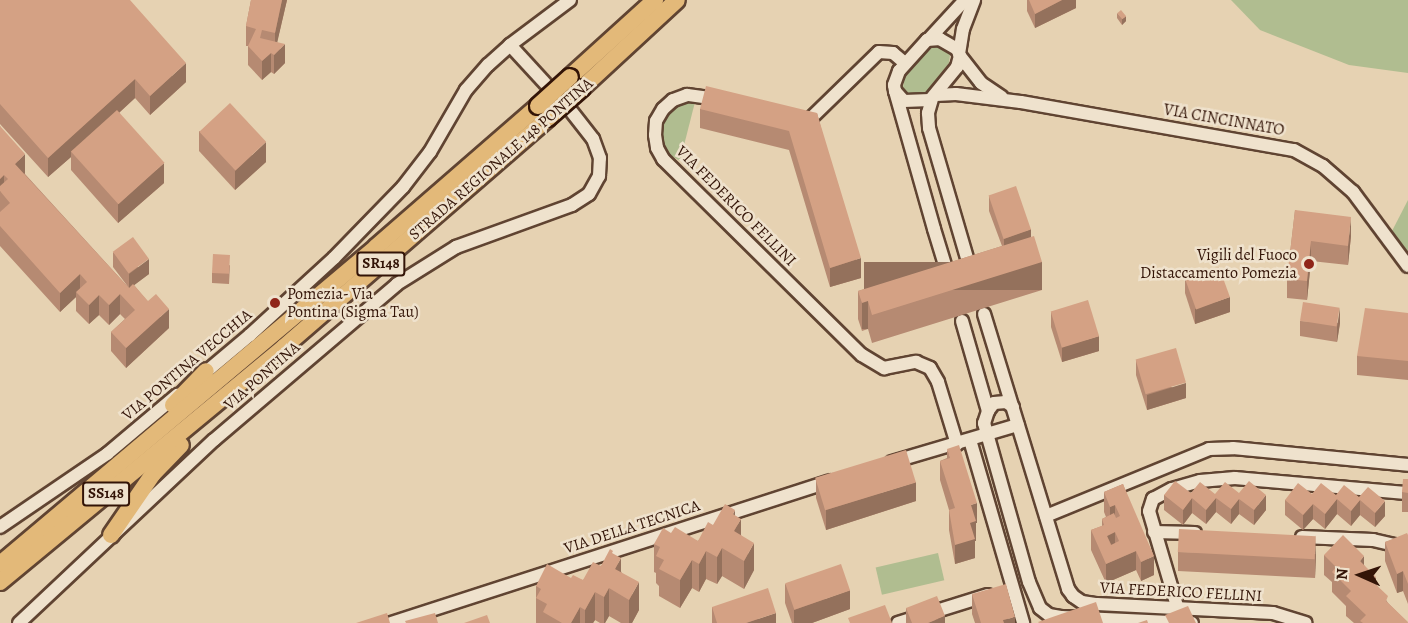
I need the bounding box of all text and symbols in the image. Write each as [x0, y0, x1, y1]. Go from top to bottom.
street label: STRADA REGIONALE 148 PONTINA [405, 74, 597, 244]
street label: VIA CINCINNATO [1162, 100, 1286, 140]
street label: VIA FEDERICO FELLINI [672, 142, 800, 270]
place label: Vigili del Fuoco Distaccamento Pomezia [1140, 245, 1297, 283]
road number: SR148 [356, 252, 406, 276]
marker: Vigili del Fuoco Distaccamento Pomezia [1302, 257, 1316, 271]
place label: Pomezia- Via Pontina (Sigma Tau) [287, 284, 419, 322]
marker: Pomezia- Via Pontina (Sigma Tau) [268, 296, 282, 310]
street label: VIA PONTINA VECCHIA [118, 305, 256, 425]
street label: VIA PONTINA [220, 338, 304, 414]
road number: SS148 [82, 482, 130, 506]
street label: VIA DELLA TECNICA [562, 496, 702, 558]
north arrow [1330, 545, 1390, 605]
text: N [1331, 568, 1353, 580]
street label: VIA FEDERICO FELLINI [1100, 578, 1262, 606]

